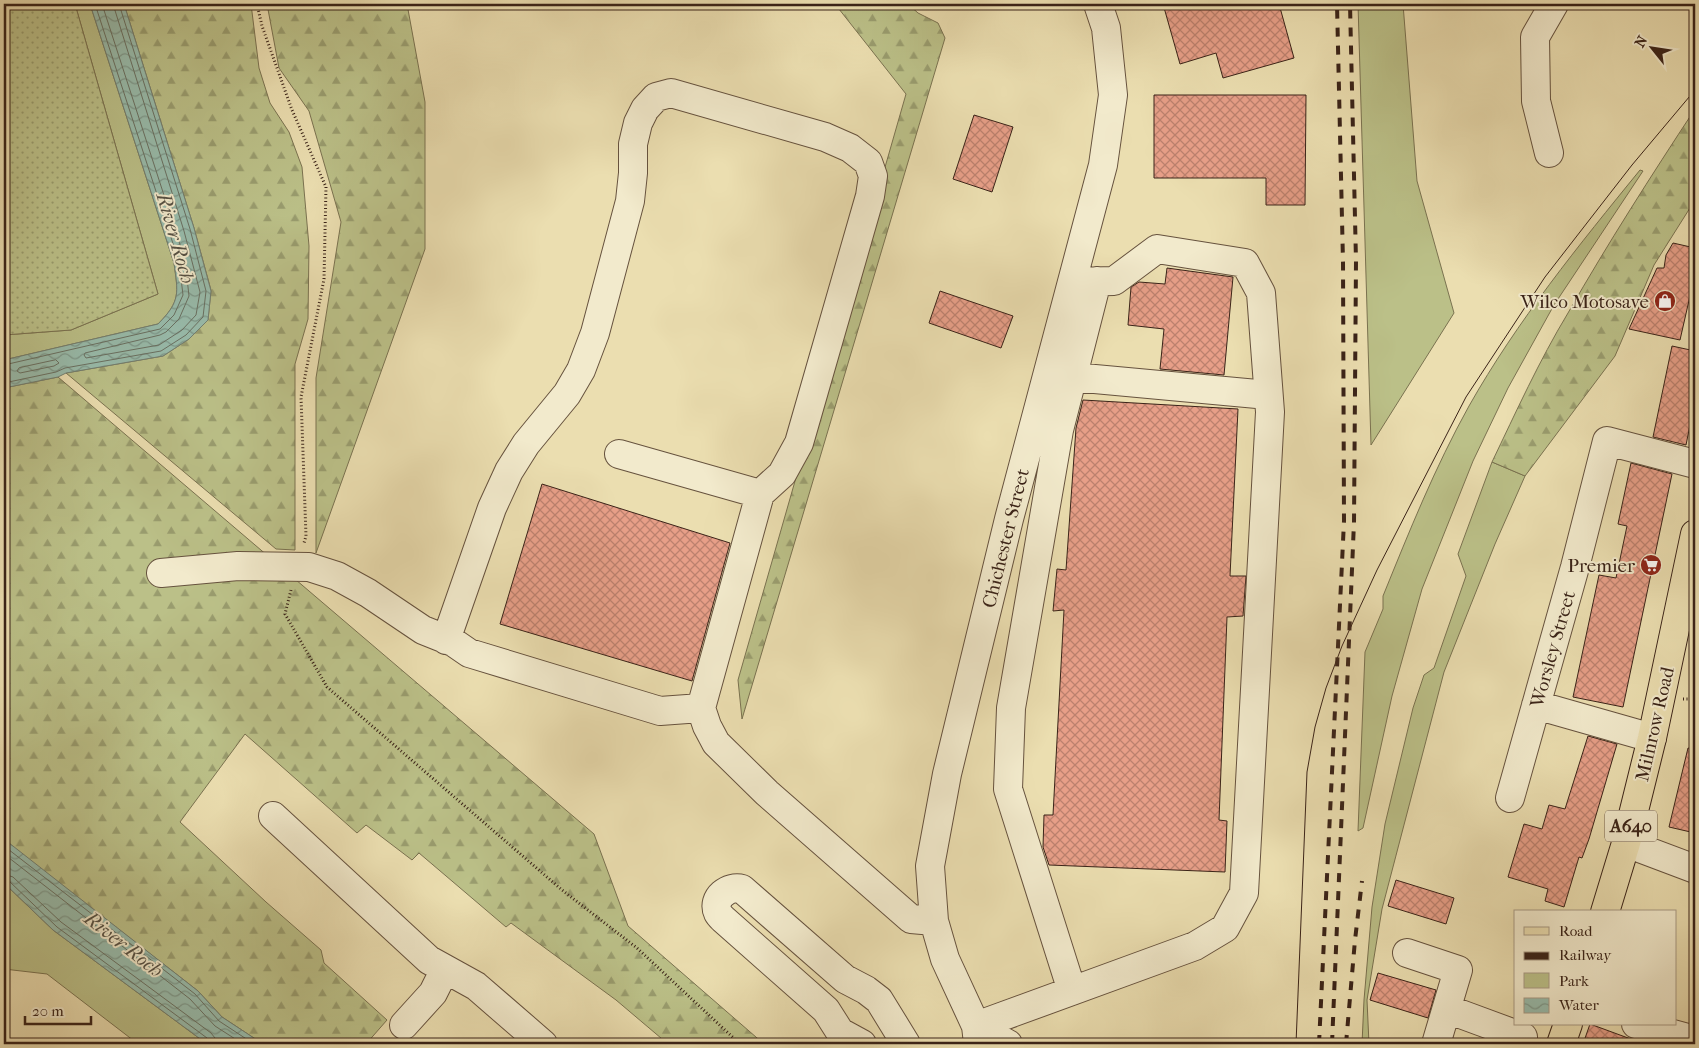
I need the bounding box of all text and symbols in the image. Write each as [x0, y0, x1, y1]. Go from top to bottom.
north arrow [1626, 22, 1676, 72]
text: N [1631, 33, 1651, 51]
water label: River Roch [151, 188, 199, 286]
shop icon: Wilco Motosave [1653, 289, 1677, 313]
place label: Wilco Motosave [1520, 291, 1649, 313]
street label: Chichester Street [978, 466, 1034, 610]
supermarket icon: Premier [1639, 553, 1663, 577]
place label: Premier [1567, 555, 1636, 577]
street label: Worsley Street [1526, 588, 1580, 711]
street label: Milnrow Road [1631, 664, 1679, 784]
road number: A640 [1605, 810, 1657, 841]
water label: River Roch [78, 906, 167, 982]
legend [1514, 910, 1676, 1026]
text: Road [1559, 922, 1593, 940]
text: Railway [1559, 946, 1612, 964]
text: Park [1559, 972, 1589, 990]
scale bar [25, 993, 91, 1025]
text: Water [1558, 996, 1599, 1014]
text: 20 m [32, 1002, 64, 1020]

